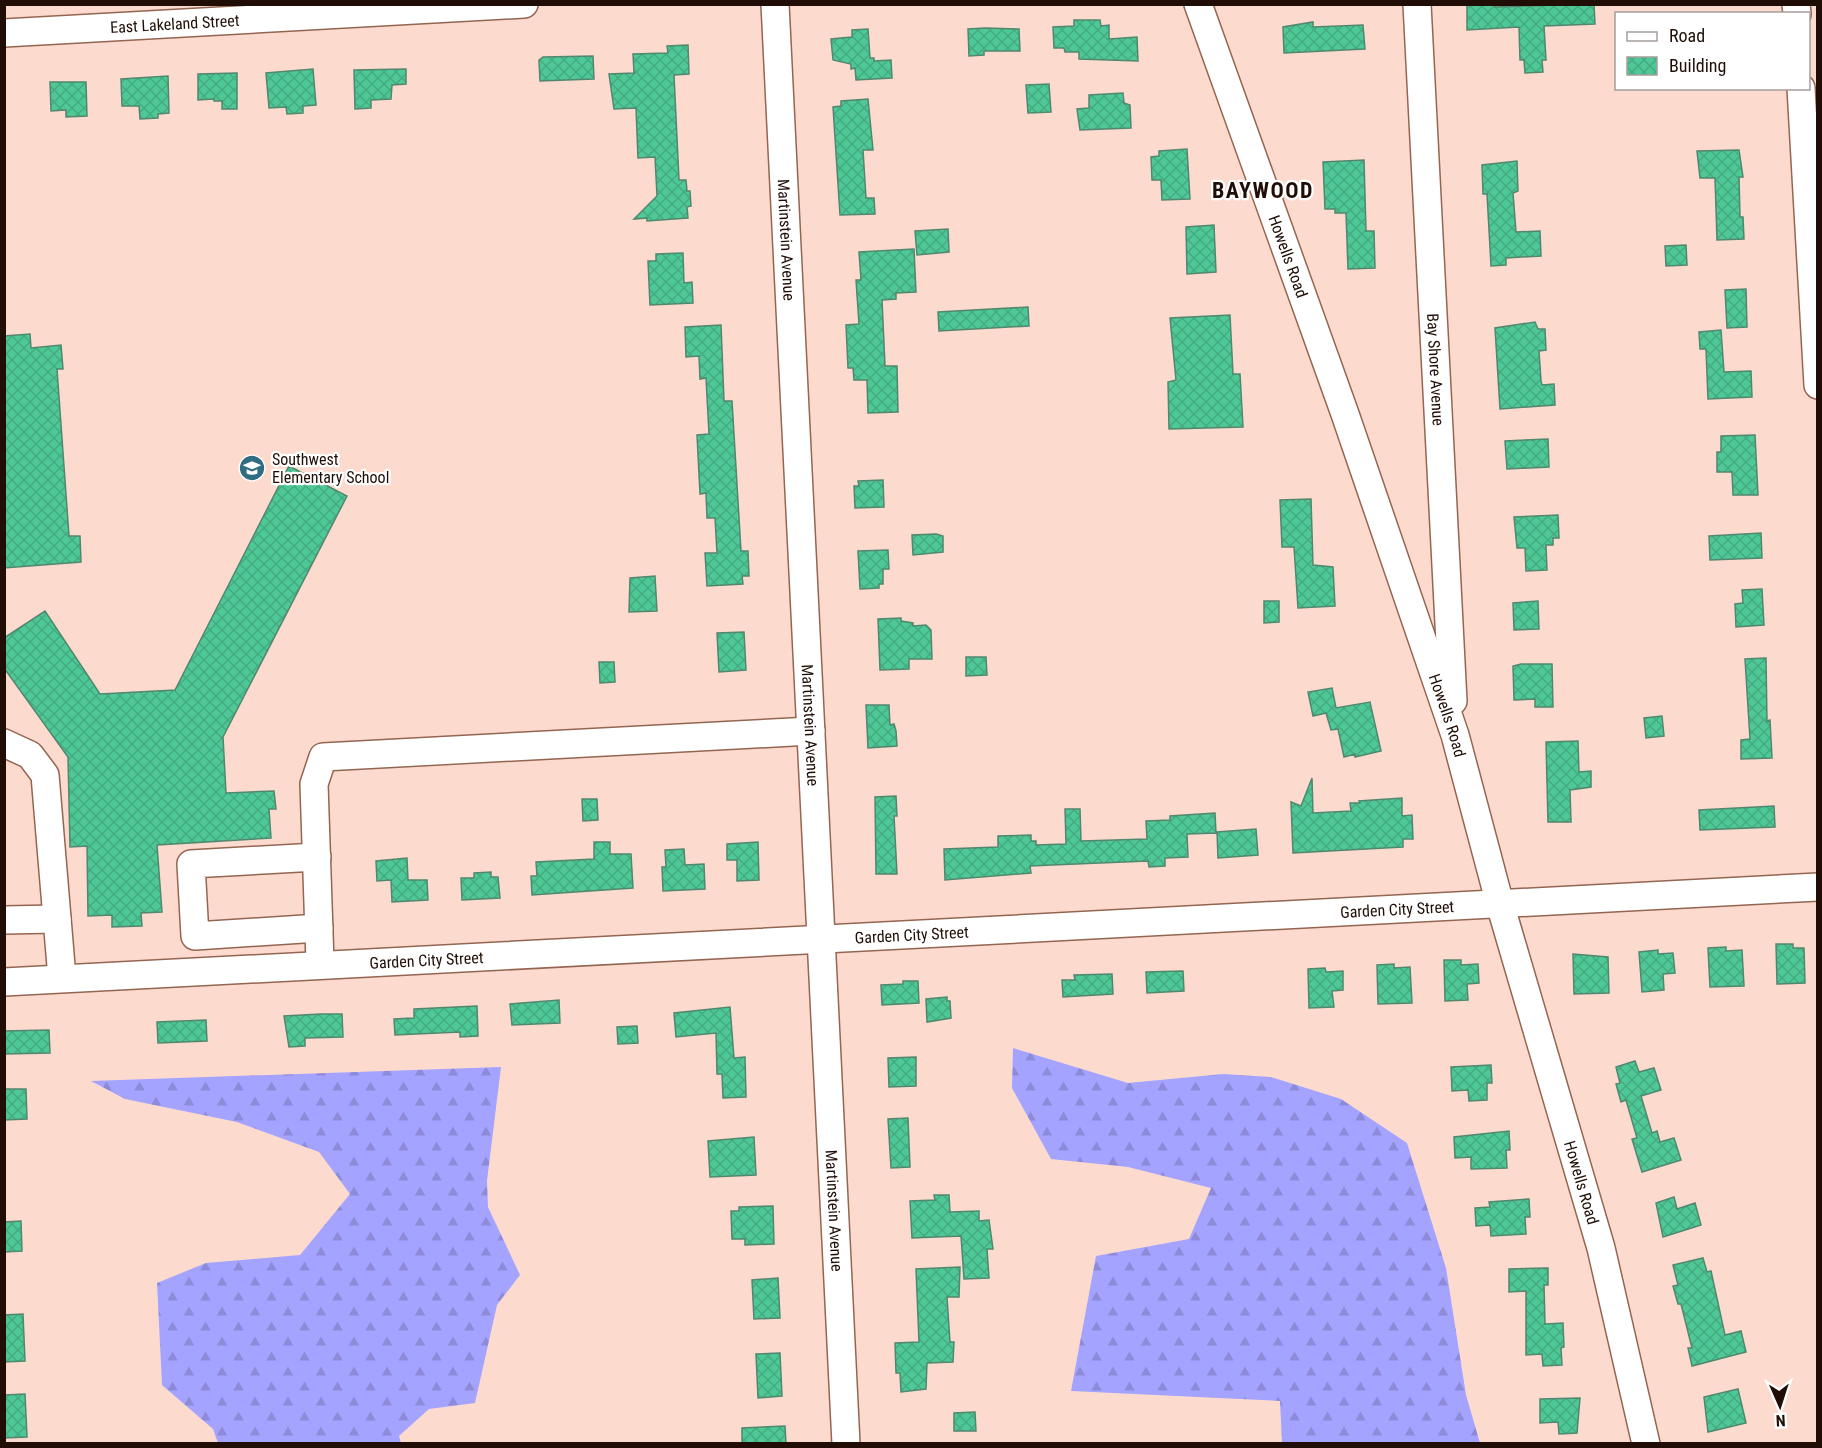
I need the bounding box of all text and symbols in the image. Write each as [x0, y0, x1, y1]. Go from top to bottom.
street label: East Lakeland Street [110, 11, 240, 37]
legend [1615, 12, 1810, 90]
text: Road [1669, 25, 1705, 46]
text: Building [1669, 55, 1726, 76]
street label: Martinstein Avenue [774, 178, 799, 301]
district label: BAYWOOD [1212, 178, 1314, 203]
street label: Howells Road [1264, 213, 1311, 300]
street label: Bay Shore Avenue [1423, 313, 1448, 426]
place label: Southwest Elementary School [272, 450, 389, 487]
school or university icon: Southwest Elementary School [237, 453, 267, 483]
street label: Martinstein Avenue [798, 664, 823, 786]
street label: Howells Road [1425, 672, 1469, 759]
street label: Garden City Street [1340, 897, 1455, 922]
street label: Garden City Street [854, 922, 969, 947]
street label: Garden City Street [369, 948, 484, 973]
street label: Howells Road [1560, 1139, 1603, 1227]
street label: Martinstein Avenue [821, 1149, 846, 1272]
north arrow [1750, 1376, 1810, 1436]
text: N [1775, 1411, 1786, 1430]

